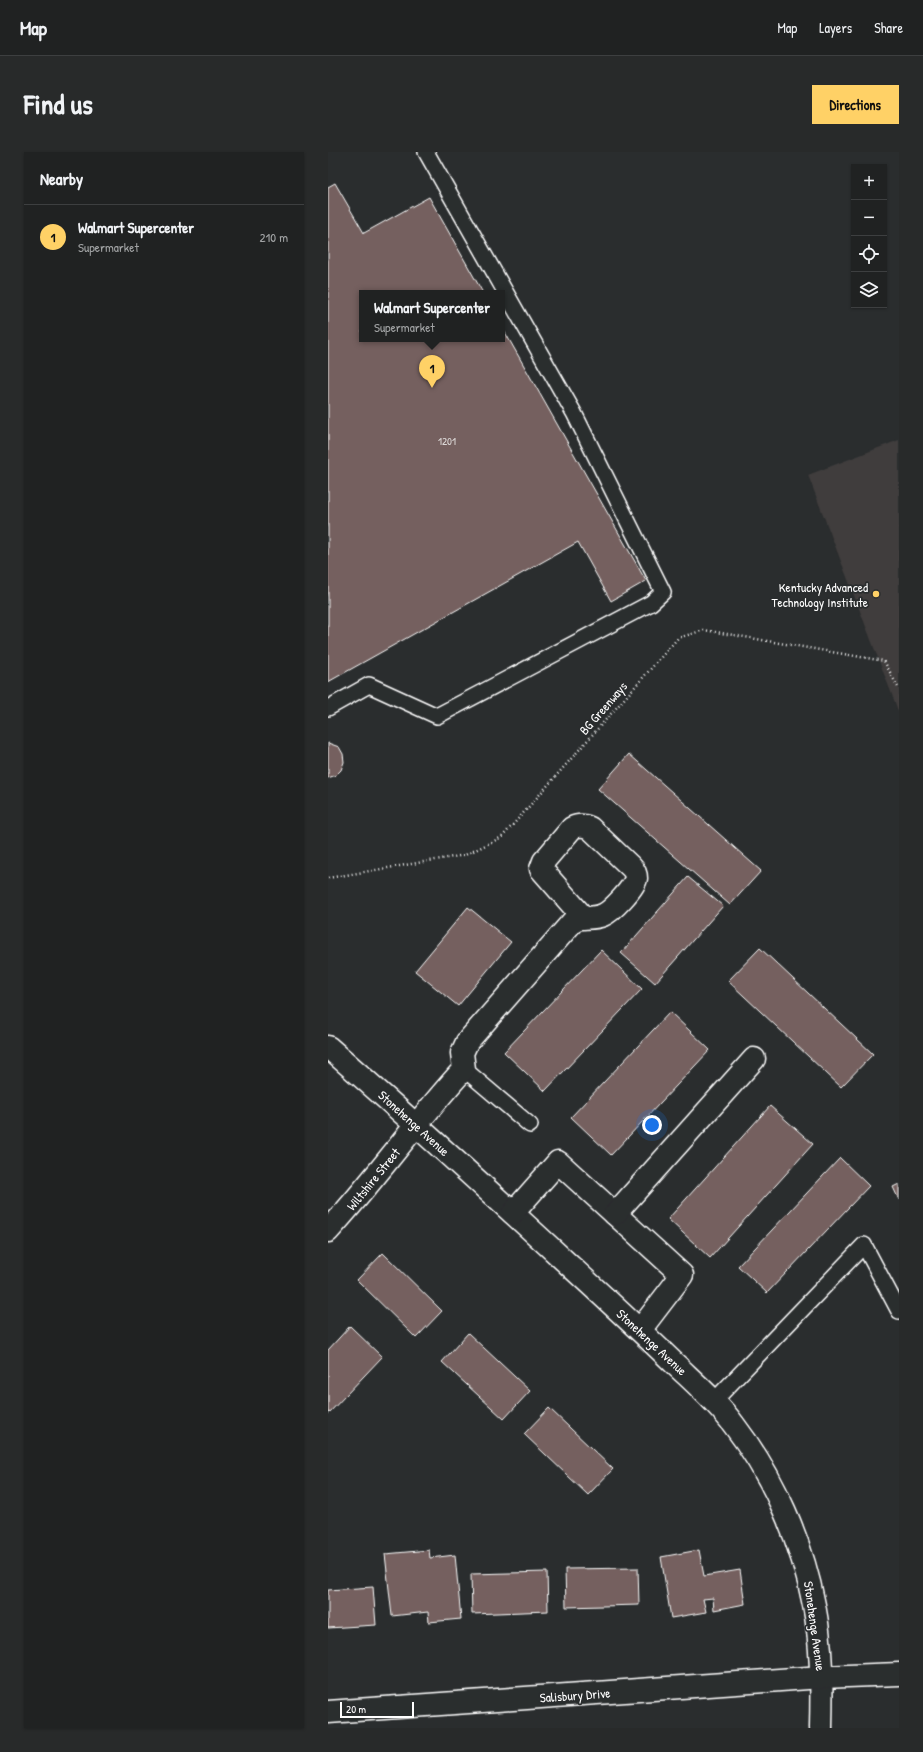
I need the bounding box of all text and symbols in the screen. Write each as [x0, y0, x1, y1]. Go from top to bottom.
text: Map [20, 15, 47, 41]
text: Map [777, 18, 797, 37]
text: Layers [819, 18, 852, 37]
text: Share [874, 18, 903, 37]
text: Find us [24, 85, 93, 123]
button: Directions [812, 85, 899, 124]
map controls [851, 164, 887, 308]
button: + [851, 164, 887, 200]
text: Nearby [40, 167, 83, 190]
button: − [851, 200, 887, 236]
text: Walmart Supercenter [78, 217, 194, 238]
text: 1 [51, 228, 55, 246]
text: 210 m [260, 228, 288, 246]
button: locate [851, 236, 887, 272]
text: Supermarket [78, 238, 139, 256]
button: layers [851, 272, 887, 308]
popup [359, 290, 505, 342]
text: Walmart Supercenter [374, 297, 490, 318]
text: Supermarket [374, 318, 435, 336]
pin: 1 [419, 355, 445, 388]
house number: 1201 [438, 434, 456, 448]
place label: Kentucky Advanced Technology Institute [772, 578, 868, 611]
marker: Kentucky Advanced Technology Institute [871, 589, 881, 599]
street label: BG Greenways [575, 678, 631, 738]
street label: Stonehenge Avenue [374, 1086, 454, 1160]
your location [642, 1115, 662, 1135]
street label: Wiltshire Street [342, 1144, 404, 1214]
street label: Stonehenge Avenue [613, 1305, 691, 1379]
street label: Stonehenge Avenue [800, 1580, 830, 1672]
street label: Salisbury Drive [539, 1684, 611, 1706]
scale bar [340, 1700, 414, 1719]
text: 20 m [346, 1702, 366, 1716]

